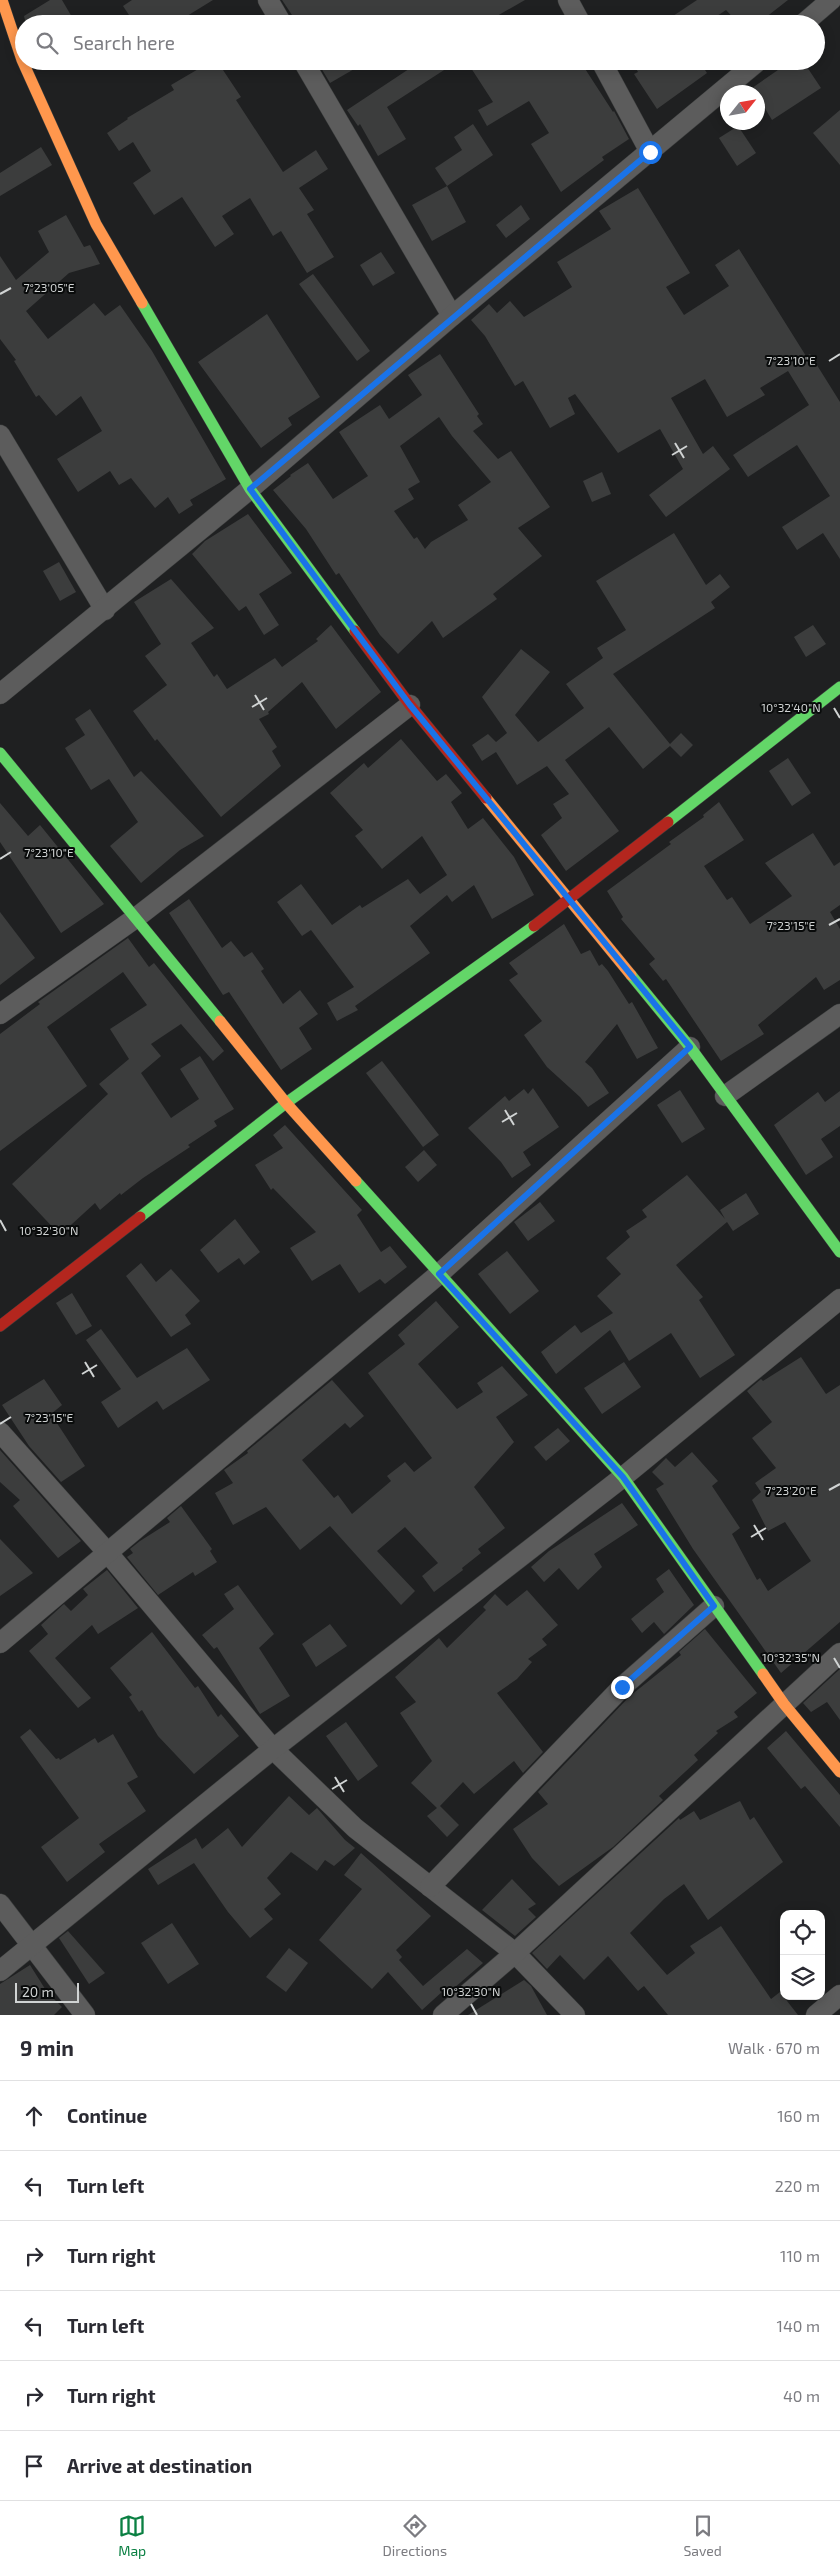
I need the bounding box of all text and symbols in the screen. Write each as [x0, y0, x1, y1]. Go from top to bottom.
search box [15, 15, 825, 70]
icon: search [33, 29, 61, 57]
text: Search here [73, 31, 175, 54]
north arrow [720, 85, 765, 130]
route start [639, 141, 662, 164]
text: 7°23'05"E [23, 280, 75, 294]
text: 7°23'10"E [766, 353, 816, 367]
text: 10°32'40"N [761, 700, 821, 714]
text: 7°23'10"E [24, 845, 74, 859]
text: 7°23'15"E [767, 918, 816, 932]
text: 10°32'30"N [20, 1223, 78, 1237]
text: 7°23'15"E [25, 1410, 74, 1424]
text: 7°23'20"E [765, 1483, 817, 1497]
text: 10°32'35"N [762, 1650, 820, 1664]
route end [611, 1676, 634, 1699]
map controls [780, 1910, 825, 2000]
button: locate [780, 1910, 825, 1955]
button: layers [780, 1955, 825, 2000]
scale bar [15, 1980, 79, 2003]
text: 20 m [22, 1983, 54, 2000]
text: 10°32'30"N [442, 1984, 500, 1998]
text: 9 min [20, 2035, 74, 2060]
text: Walk · 670 m [728, 2038, 820, 2057]
icon: ahead [20, 2102, 48, 2130]
text: Continue [67, 2104, 147, 2127]
text: 160 m [777, 2106, 820, 2125]
icon: left [20, 2172, 48, 2200]
text: Turn left [67, 2174, 144, 2197]
text: 220 m [775, 2176, 820, 2195]
icon: right [20, 2242, 48, 2270]
text: Turn right [67, 2244, 155, 2267]
text: 110 m [780, 2246, 820, 2265]
icon: left [20, 2312, 48, 2340]
text: Turn left [67, 2314, 144, 2337]
text: 140 m [777, 2316, 820, 2335]
icon: right [20, 2382, 48, 2410]
text: Turn right [67, 2384, 155, 2407]
text: 40 m [783, 2386, 820, 2405]
icon: arrive [20, 2452, 48, 2480]
text: Arrive at destination [67, 2454, 252, 2477]
tab: Map [118, 2512, 146, 2559]
tab: Directions [383, 2512, 447, 2559]
tab: Saved [683, 2512, 722, 2559]

